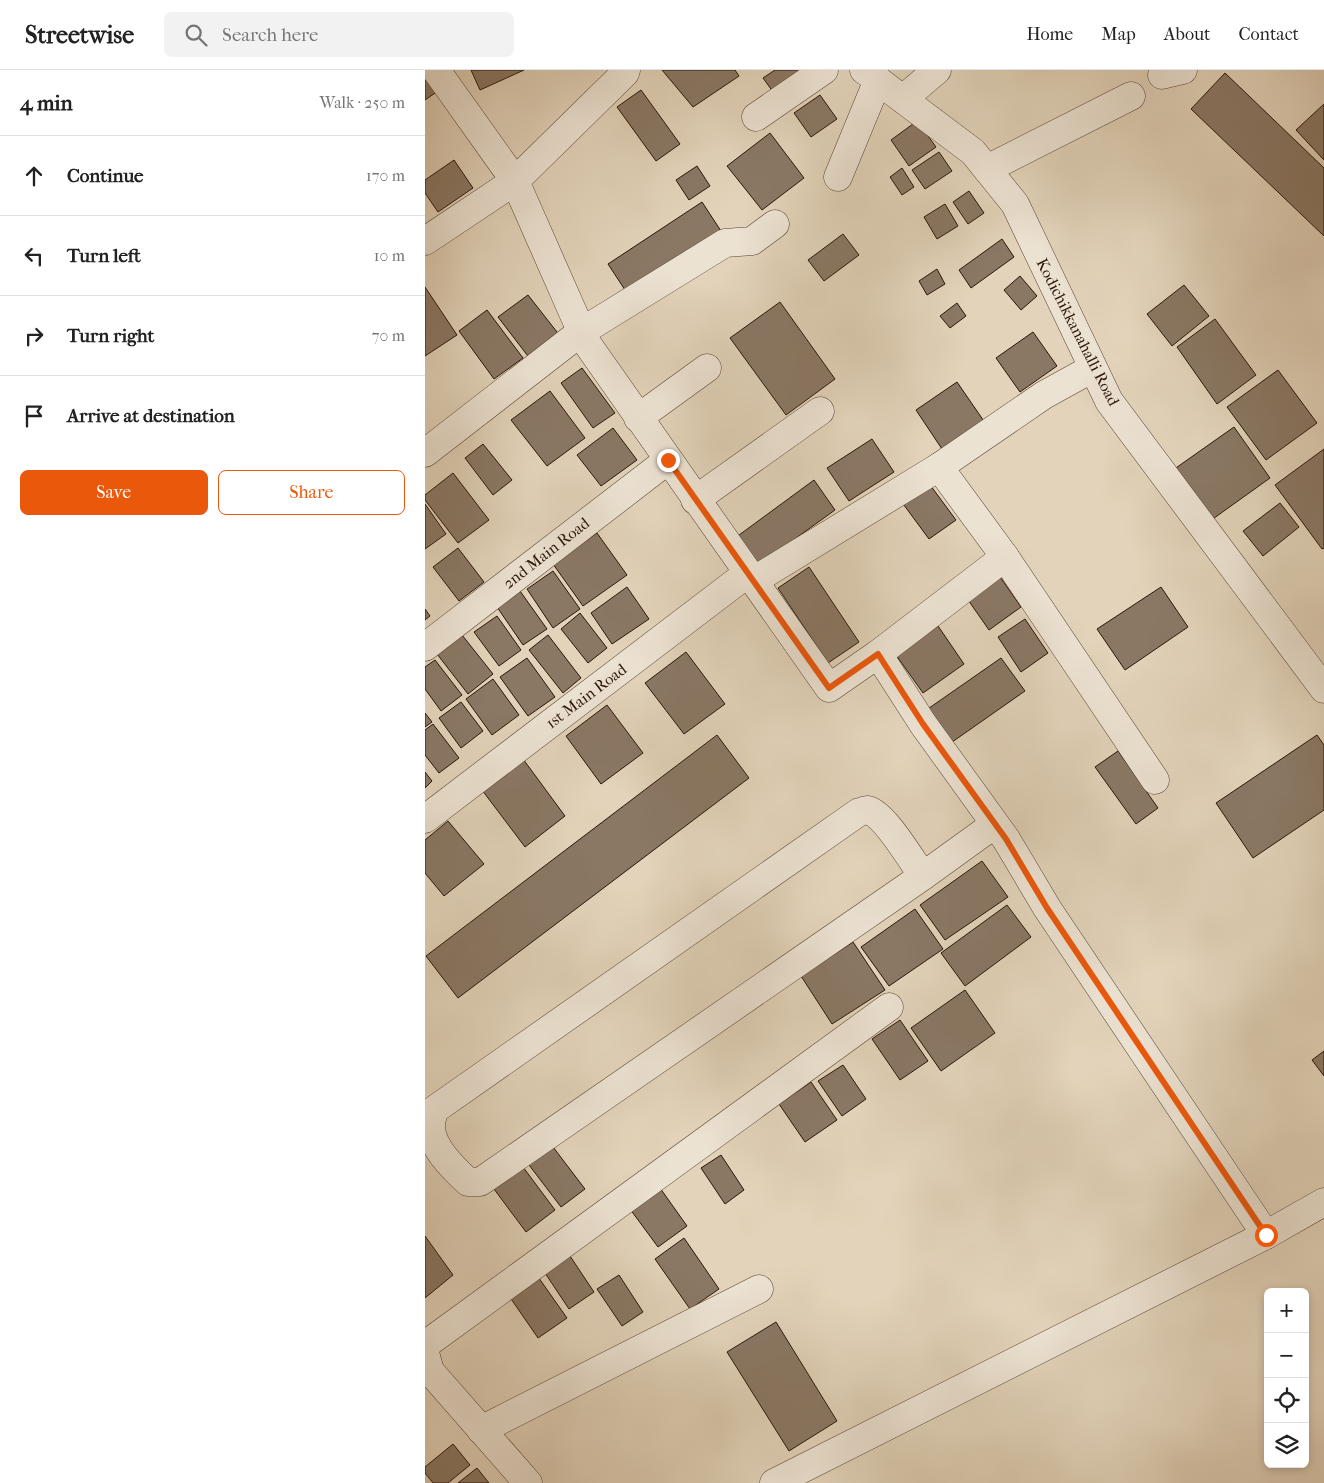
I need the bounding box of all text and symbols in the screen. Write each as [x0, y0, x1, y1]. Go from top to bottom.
search box [164, 12, 514, 57]
text: Streetwise [25, 21, 134, 49]
icon: search [182, 21, 210, 49]
text: Search here [222, 24, 318, 46]
text: Home [1026, 24, 1073, 45]
text: Map [1101, 24, 1136, 45]
text: About [1164, 24, 1210, 45]
text: Contact [1238, 24, 1299, 45]
text: 4 min [20, 91, 73, 115]
text: Walk · 250 m [320, 93, 405, 112]
icon: ahead [20, 162, 48, 190]
text: Continue [67, 165, 143, 187]
text: 170 m [366, 166, 405, 185]
icon: left [20, 242, 48, 270]
text: Turn left [67, 245, 141, 267]
text: 10 m [374, 246, 405, 265]
street label: Kodichikkanahalli Road [1033, 255, 1124, 409]
icon: right [20, 322, 48, 350]
text: Turn right [67, 325, 154, 347]
text: 70 m [372, 326, 405, 345]
icon: arrive [20, 402, 48, 430]
text: Arrive at destination [67, 405, 235, 427]
route end [657, 449, 680, 472]
button: Save [20, 470, 208, 515]
button: Share [218, 470, 405, 515]
street label: 2nd Main Road [499, 513, 593, 593]
street label: 1st Main Road [542, 659, 630, 732]
route start [1255, 1224, 1278, 1247]
map controls [1264, 1288, 1309, 1468]
button: + [1264, 1288, 1309, 1333]
button: − [1264, 1333, 1309, 1378]
button: locate [1264, 1378, 1309, 1423]
button: layers [1264, 1423, 1309, 1468]

